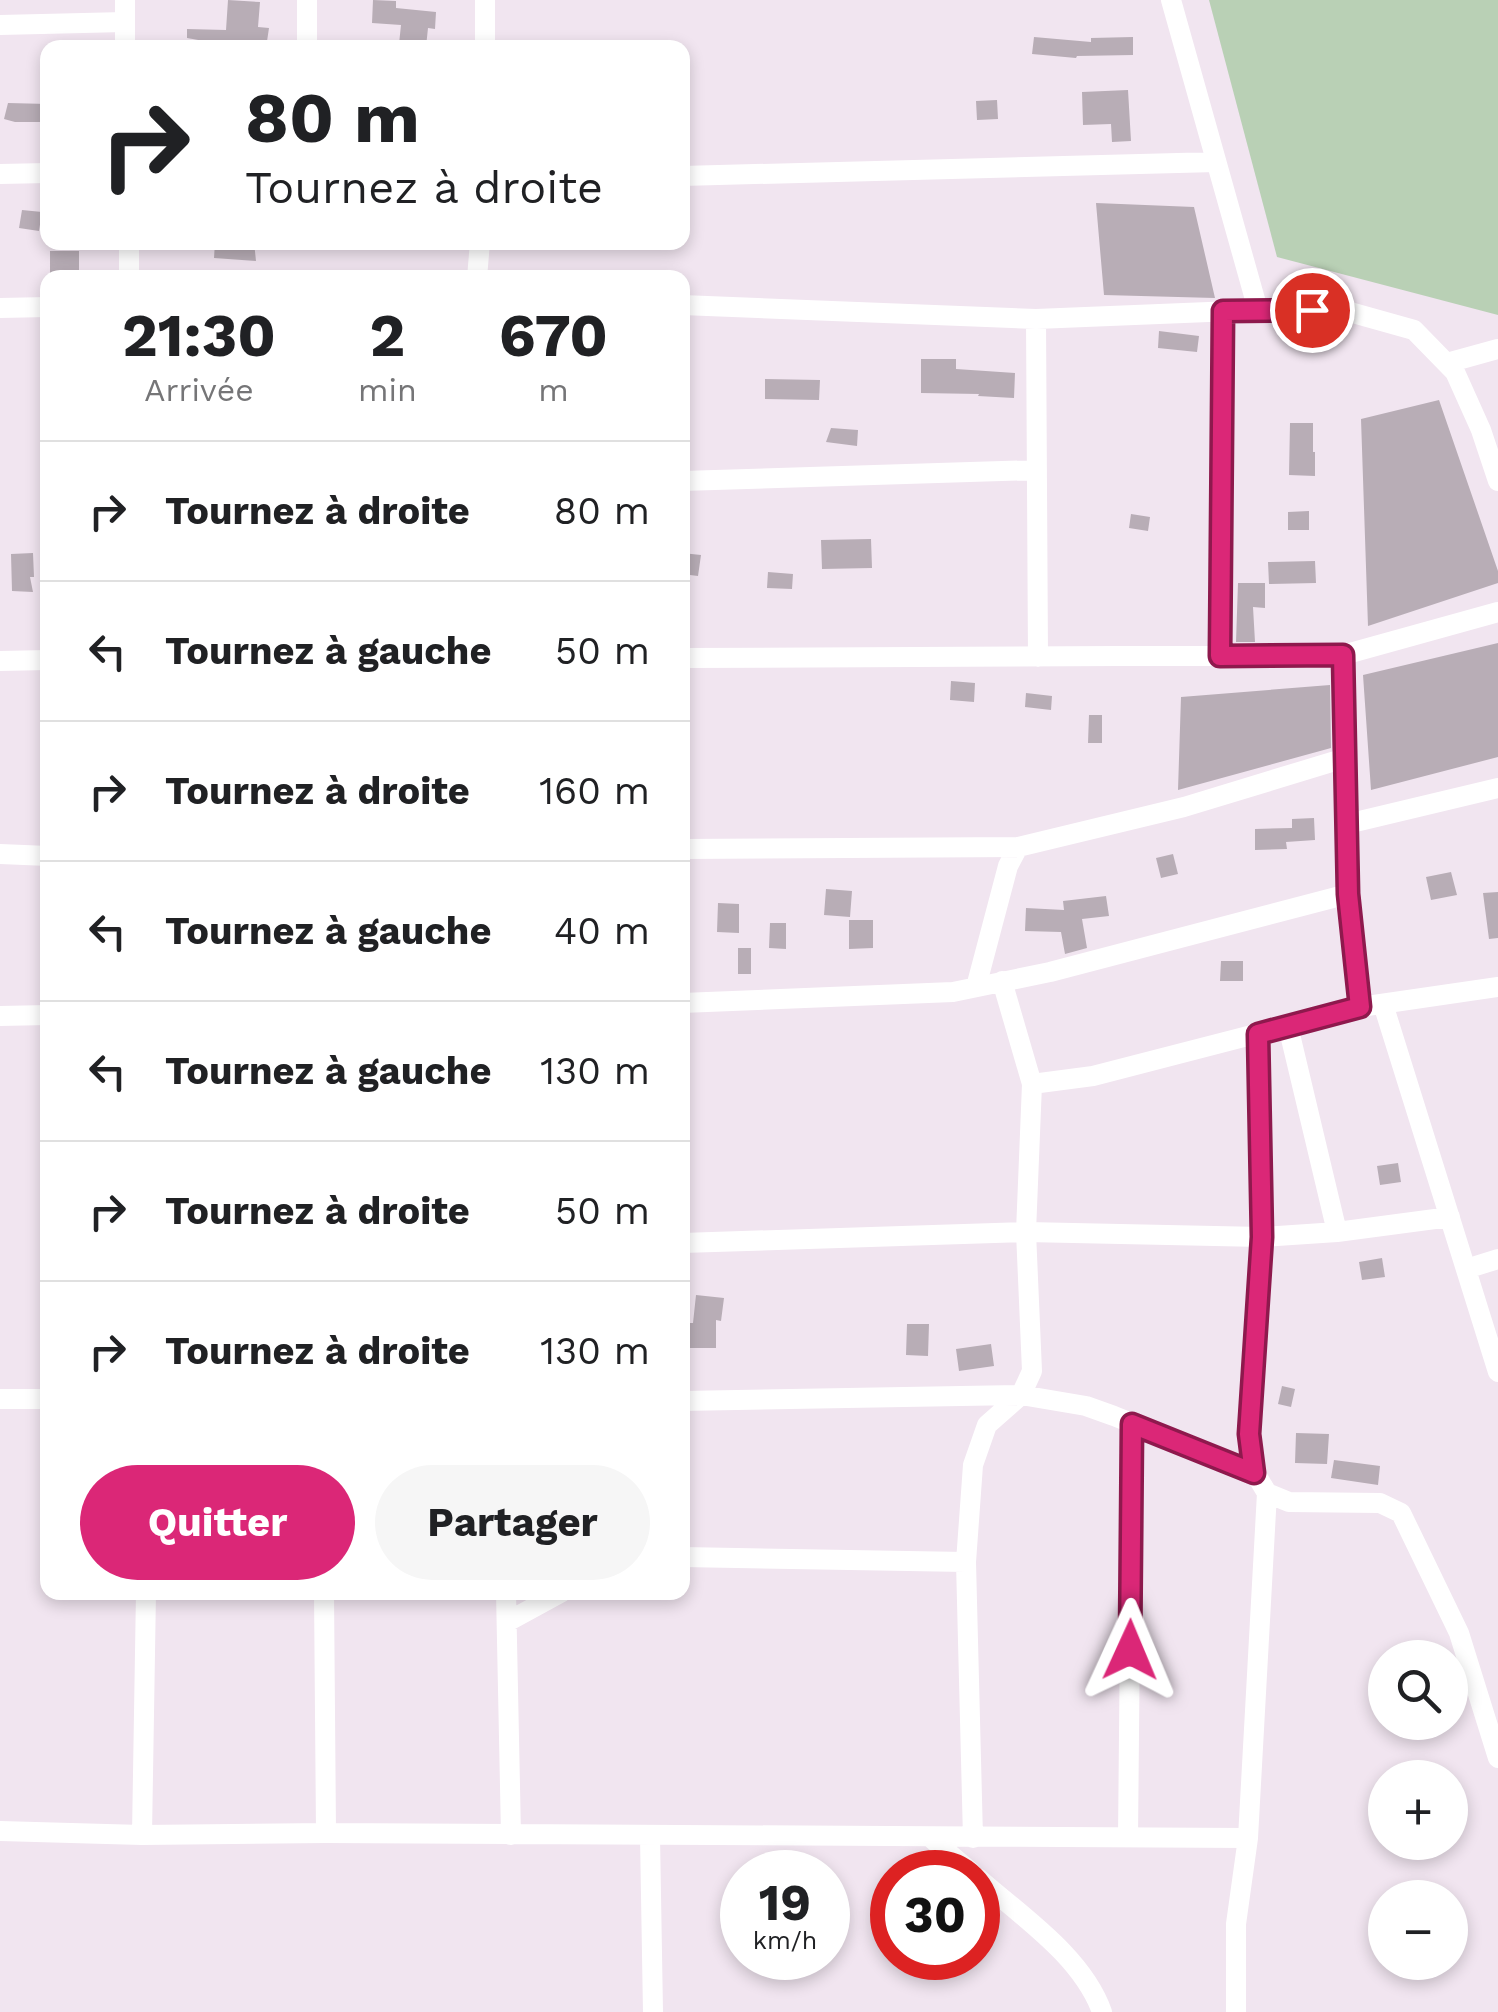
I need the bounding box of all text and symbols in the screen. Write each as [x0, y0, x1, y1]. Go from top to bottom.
text: 80 m [245, 77, 420, 159]
icon: right [80, 80, 210, 210]
text: Tournez à droite [245, 161, 603, 214]
pin [1270, 268, 1355, 353]
icon: arrive [1285, 283, 1340, 338]
text: 21:30 [122, 300, 276, 371]
text: 2 [370, 300, 405, 371]
text: 670 [499, 300, 608, 371]
text: Arrivée [144, 371, 254, 409]
text: min [358, 371, 417, 409]
text: m [538, 371, 569, 409]
icon: right [80, 484, 135, 539]
text: Tournez à droite [165, 489, 470, 533]
text: 80 m [554, 489, 650, 533]
icon: left [80, 624, 135, 679]
text: Tournez à gauche [165, 629, 491, 673]
text: 50 m [555, 629, 650, 673]
icon: right [80, 764, 135, 819]
text: Tournez à droite [165, 769, 470, 813]
text: 160 m [539, 769, 650, 813]
icon: left [80, 904, 135, 959]
text: Tournez à gauche [165, 909, 491, 953]
text: 40 m [554, 909, 650, 953]
icon: left [80, 1044, 135, 1099]
text: Tournez à gauche [165, 1049, 491, 1093]
text: 130 m [540, 1049, 650, 1093]
icon: right [80, 1184, 135, 1239]
text: Tournez à droite [165, 1189, 470, 1233]
text: 50 m [555, 1189, 650, 1233]
icon: right [80, 1324, 135, 1379]
text: Tournez à droite [165, 1329, 470, 1373]
text: 130 m [540, 1329, 650, 1373]
button: Quitter [80, 1465, 355, 1580]
button: Partager [375, 1465, 650, 1580]
position arrow [1078, 1598, 1182, 1702]
map controls [1368, 1640, 1468, 1980]
button: search [1368, 1640, 1468, 1740]
button: + [1368, 1760, 1468, 1860]
speed limit sign: 30 [870, 1850, 1000, 1980]
text: 19 [759, 1873, 811, 1932]
button: − [1368, 1880, 1468, 1980]
text: km/h [753, 1926, 817, 1955]

